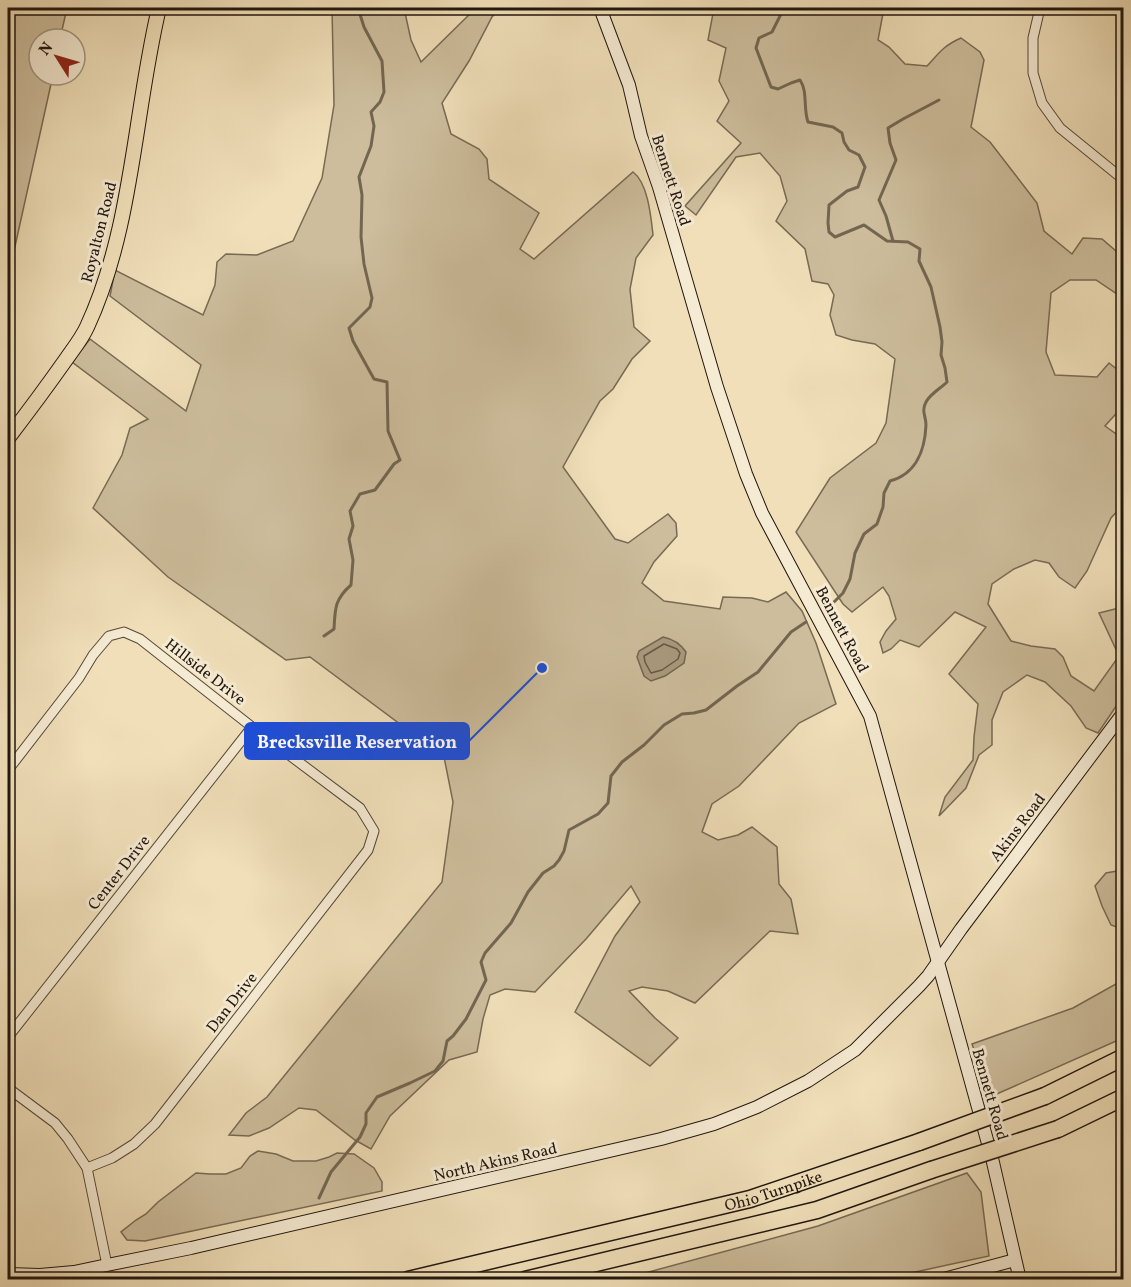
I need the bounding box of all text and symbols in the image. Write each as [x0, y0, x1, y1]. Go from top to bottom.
north arrow [27, 27, 87, 87]
text: N [34, 38, 59, 60]
street label: Bennett Road [645, 132, 695, 229]
street label: Royalton Road [77, 180, 123, 285]
street label: Bennett Road [809, 583, 873, 677]
street label: Hillside Drive [160, 634, 250, 711]
callout: Brecksville Reservation [245, 723, 469, 759]
text: Brecksville Reservation [257, 731, 457, 756]
street label: Akins Road [986, 789, 1052, 867]
street label: Center Drive [83, 831, 156, 915]
street label: Dan Drive [202, 968, 263, 1038]
street label: Bennett Road [965, 1046, 1013, 1143]
street label: North Akins Road [432, 1138, 559, 1188]
street label: Ohio Turnpike [723, 1166, 825, 1218]

